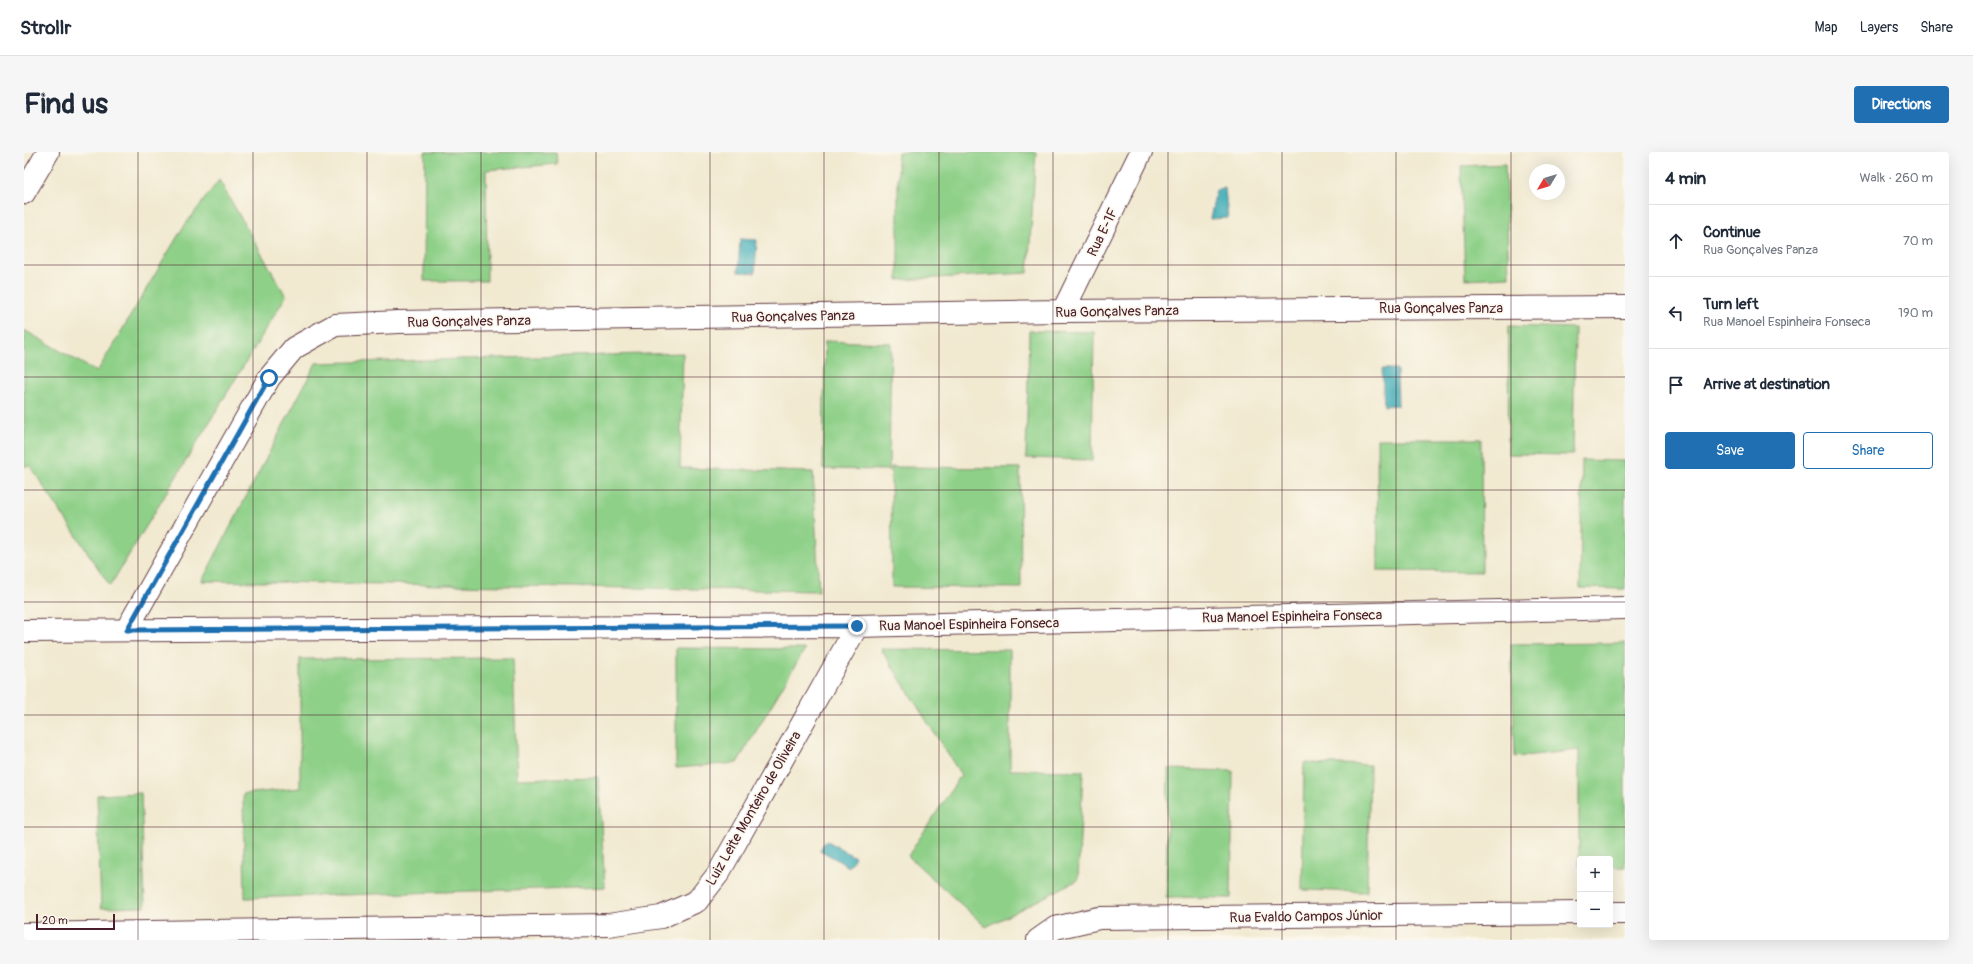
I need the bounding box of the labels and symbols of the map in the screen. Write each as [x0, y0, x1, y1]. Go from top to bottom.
north arrow [1529, 164, 1565, 200]
street label: Rua E-1F [1083, 205, 1121, 259]
street label: Rua Gonçalves Panza [1379, 300, 1503, 317]
street label: Rua Gonçalves Panza [1055, 302, 1179, 321]
street label: Rua Gonçalves Panza [731, 307, 855, 326]
street label: Rua Gonçalves Panza [407, 312, 531, 331]
route start [260, 369, 278, 387]
street label: Rua Manoel Espinheira Fonseca [1202, 606, 1382, 627]
street label: Rua Manoel Espinheira Fonseca [879, 614, 1059, 635]
route end [848, 617, 866, 635]
street label: Luiz Leite Monteiro de Oliveira [702, 728, 805, 888]
street label: Rua Evaldo Campos Júnior [1229, 907, 1383, 926]
scale bar [36, 912, 115, 931]

